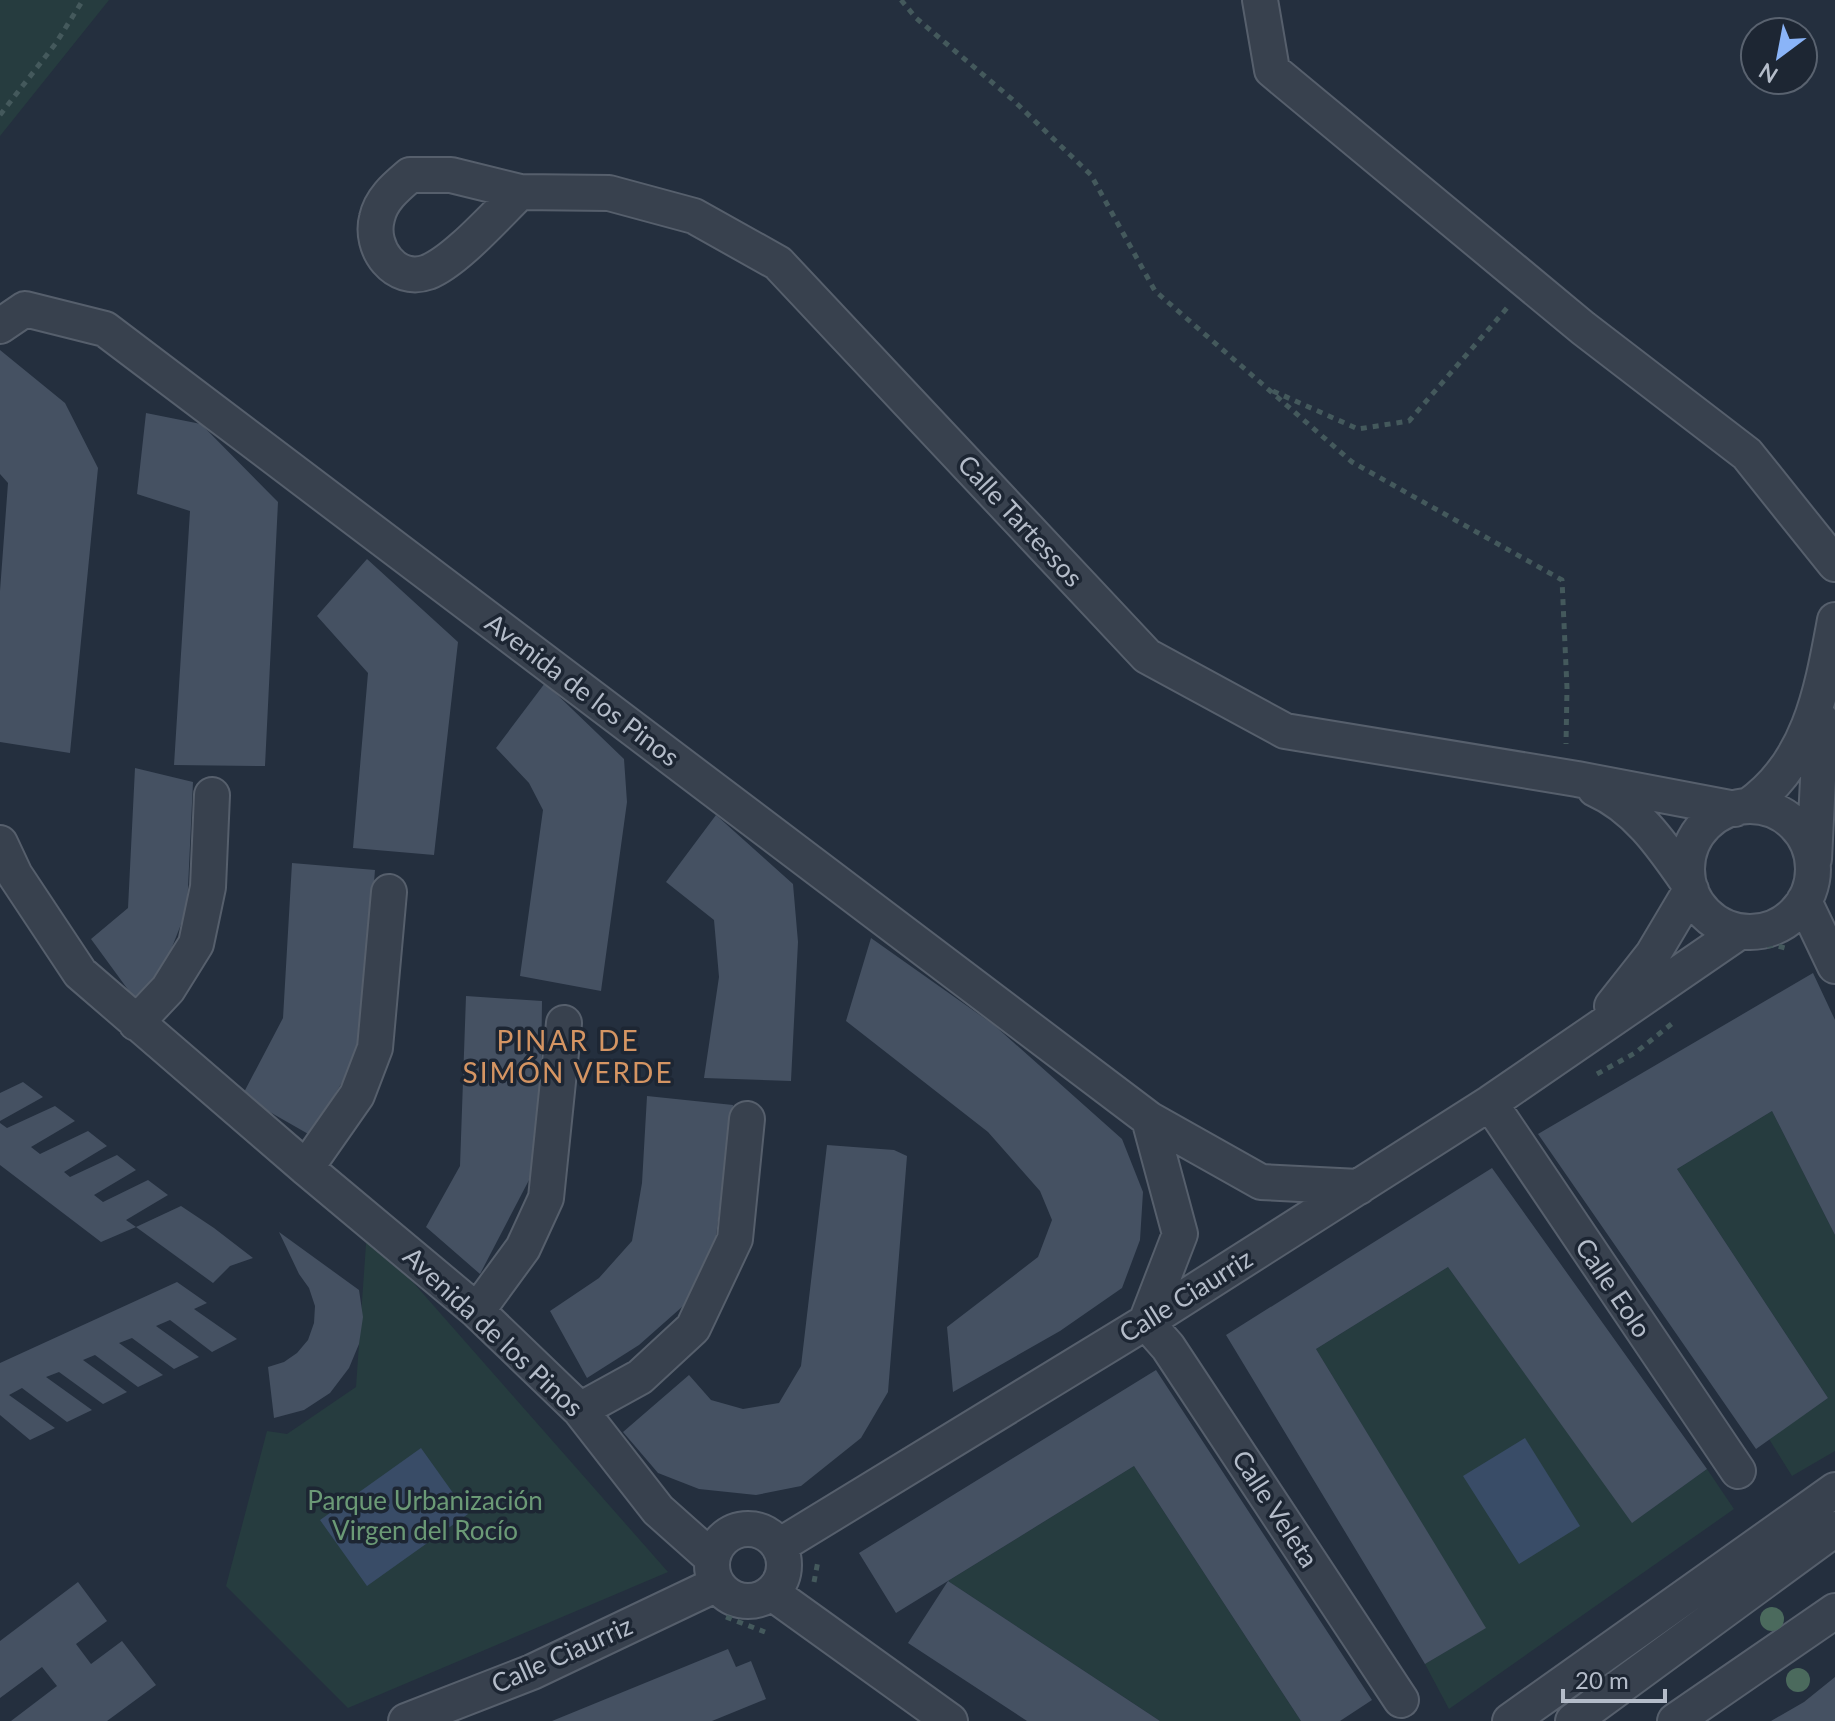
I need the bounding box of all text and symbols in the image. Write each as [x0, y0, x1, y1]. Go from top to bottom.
north arrow [1739, 16, 1819, 96]
text: N [1754, 57, 1782, 89]
street label: Calle Tartessos [952, 448, 1090, 593]
street label: Avenida de los Pinos [479, 606, 686, 772]
district label: PINAR DE SIMÓN VERDE [462, 1023, 674, 1089]
street label: Calle Eolo [1569, 1232, 1659, 1343]
street label: Avenida de los Pinos [397, 1240, 590, 1423]
street label: Calle Ciaurriz [1113, 1242, 1258, 1349]
street label: Calle Veleta [1226, 1444, 1326, 1573]
park label: Parque Urbanización Virgen del Rocío [307, 1484, 543, 1546]
street label: Calle Ciaurriz [486, 1609, 637, 1699]
scale bar [1563, 1653, 1665, 1703]
text: 20 m [1575, 1665, 1629, 1694]

